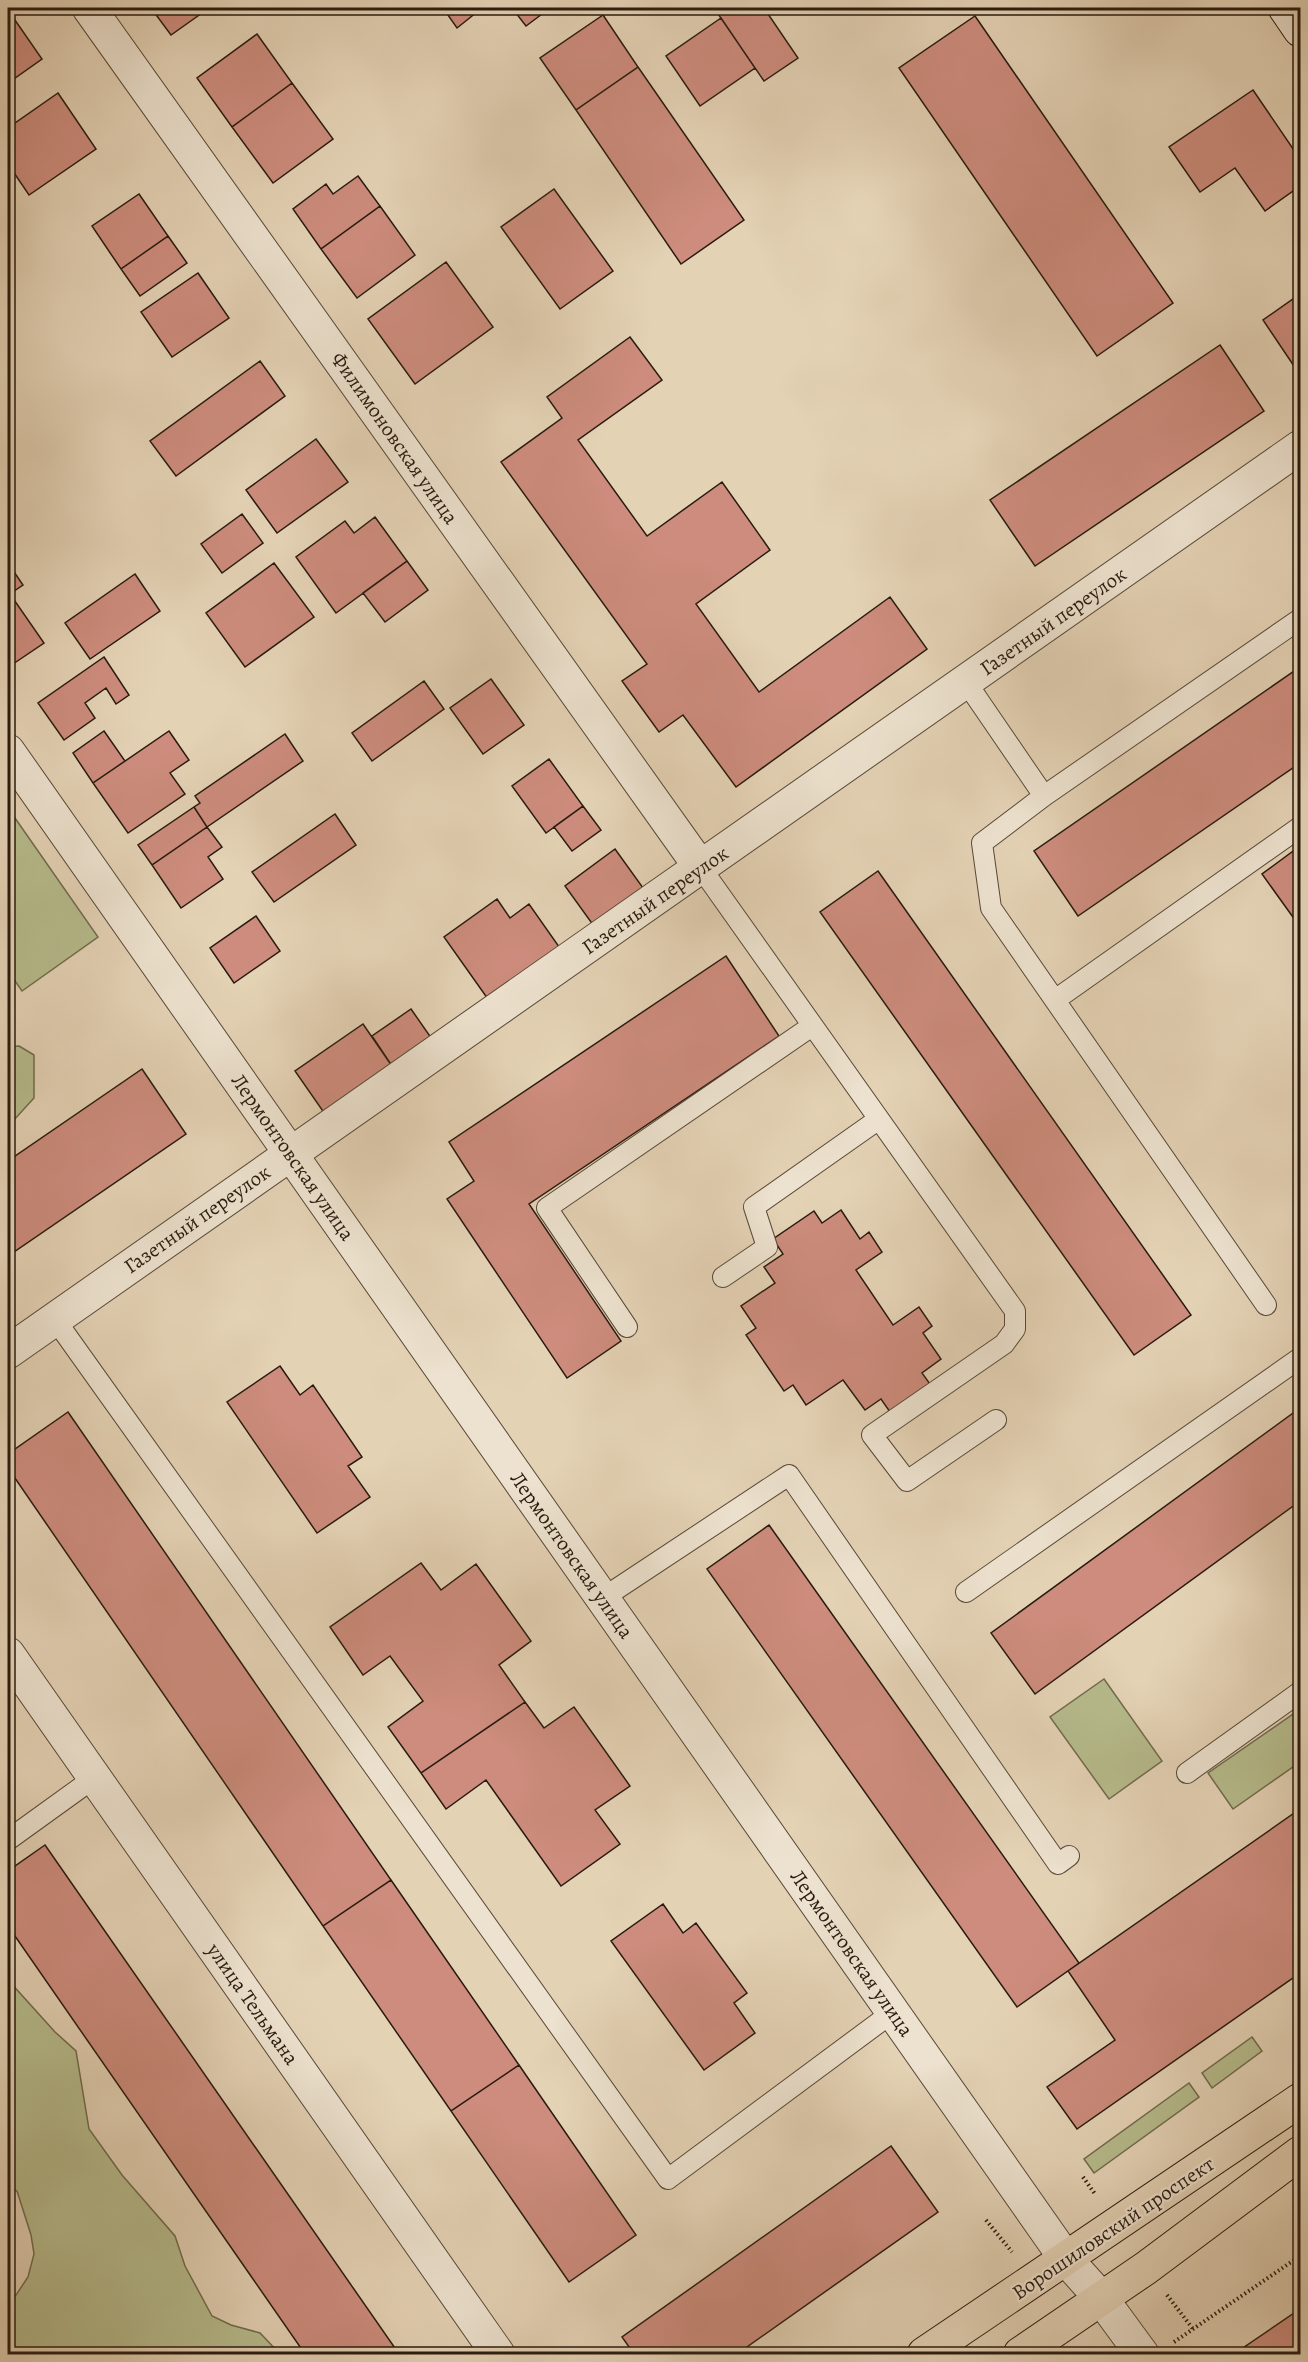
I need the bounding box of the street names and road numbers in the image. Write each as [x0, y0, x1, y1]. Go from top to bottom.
street label: Филимоновская улица [325, 346, 465, 530]
street label: Газетный переулок [974, 560, 1132, 682]
street label: Газетный переулок [576, 839, 734, 961]
street label: Лермонтовская улица [225, 1068, 361, 1246]
street label: Газетный переулок [118, 1158, 276, 1280]
street label: Лермонтовская улица [504, 1466, 640, 1644]
street label: Лермонтовская улица [784, 1864, 920, 2042]
street label: улица Тельмана [200, 1937, 306, 2071]
street label: Ворошиловский проспект [1006, 2150, 1220, 2306]

